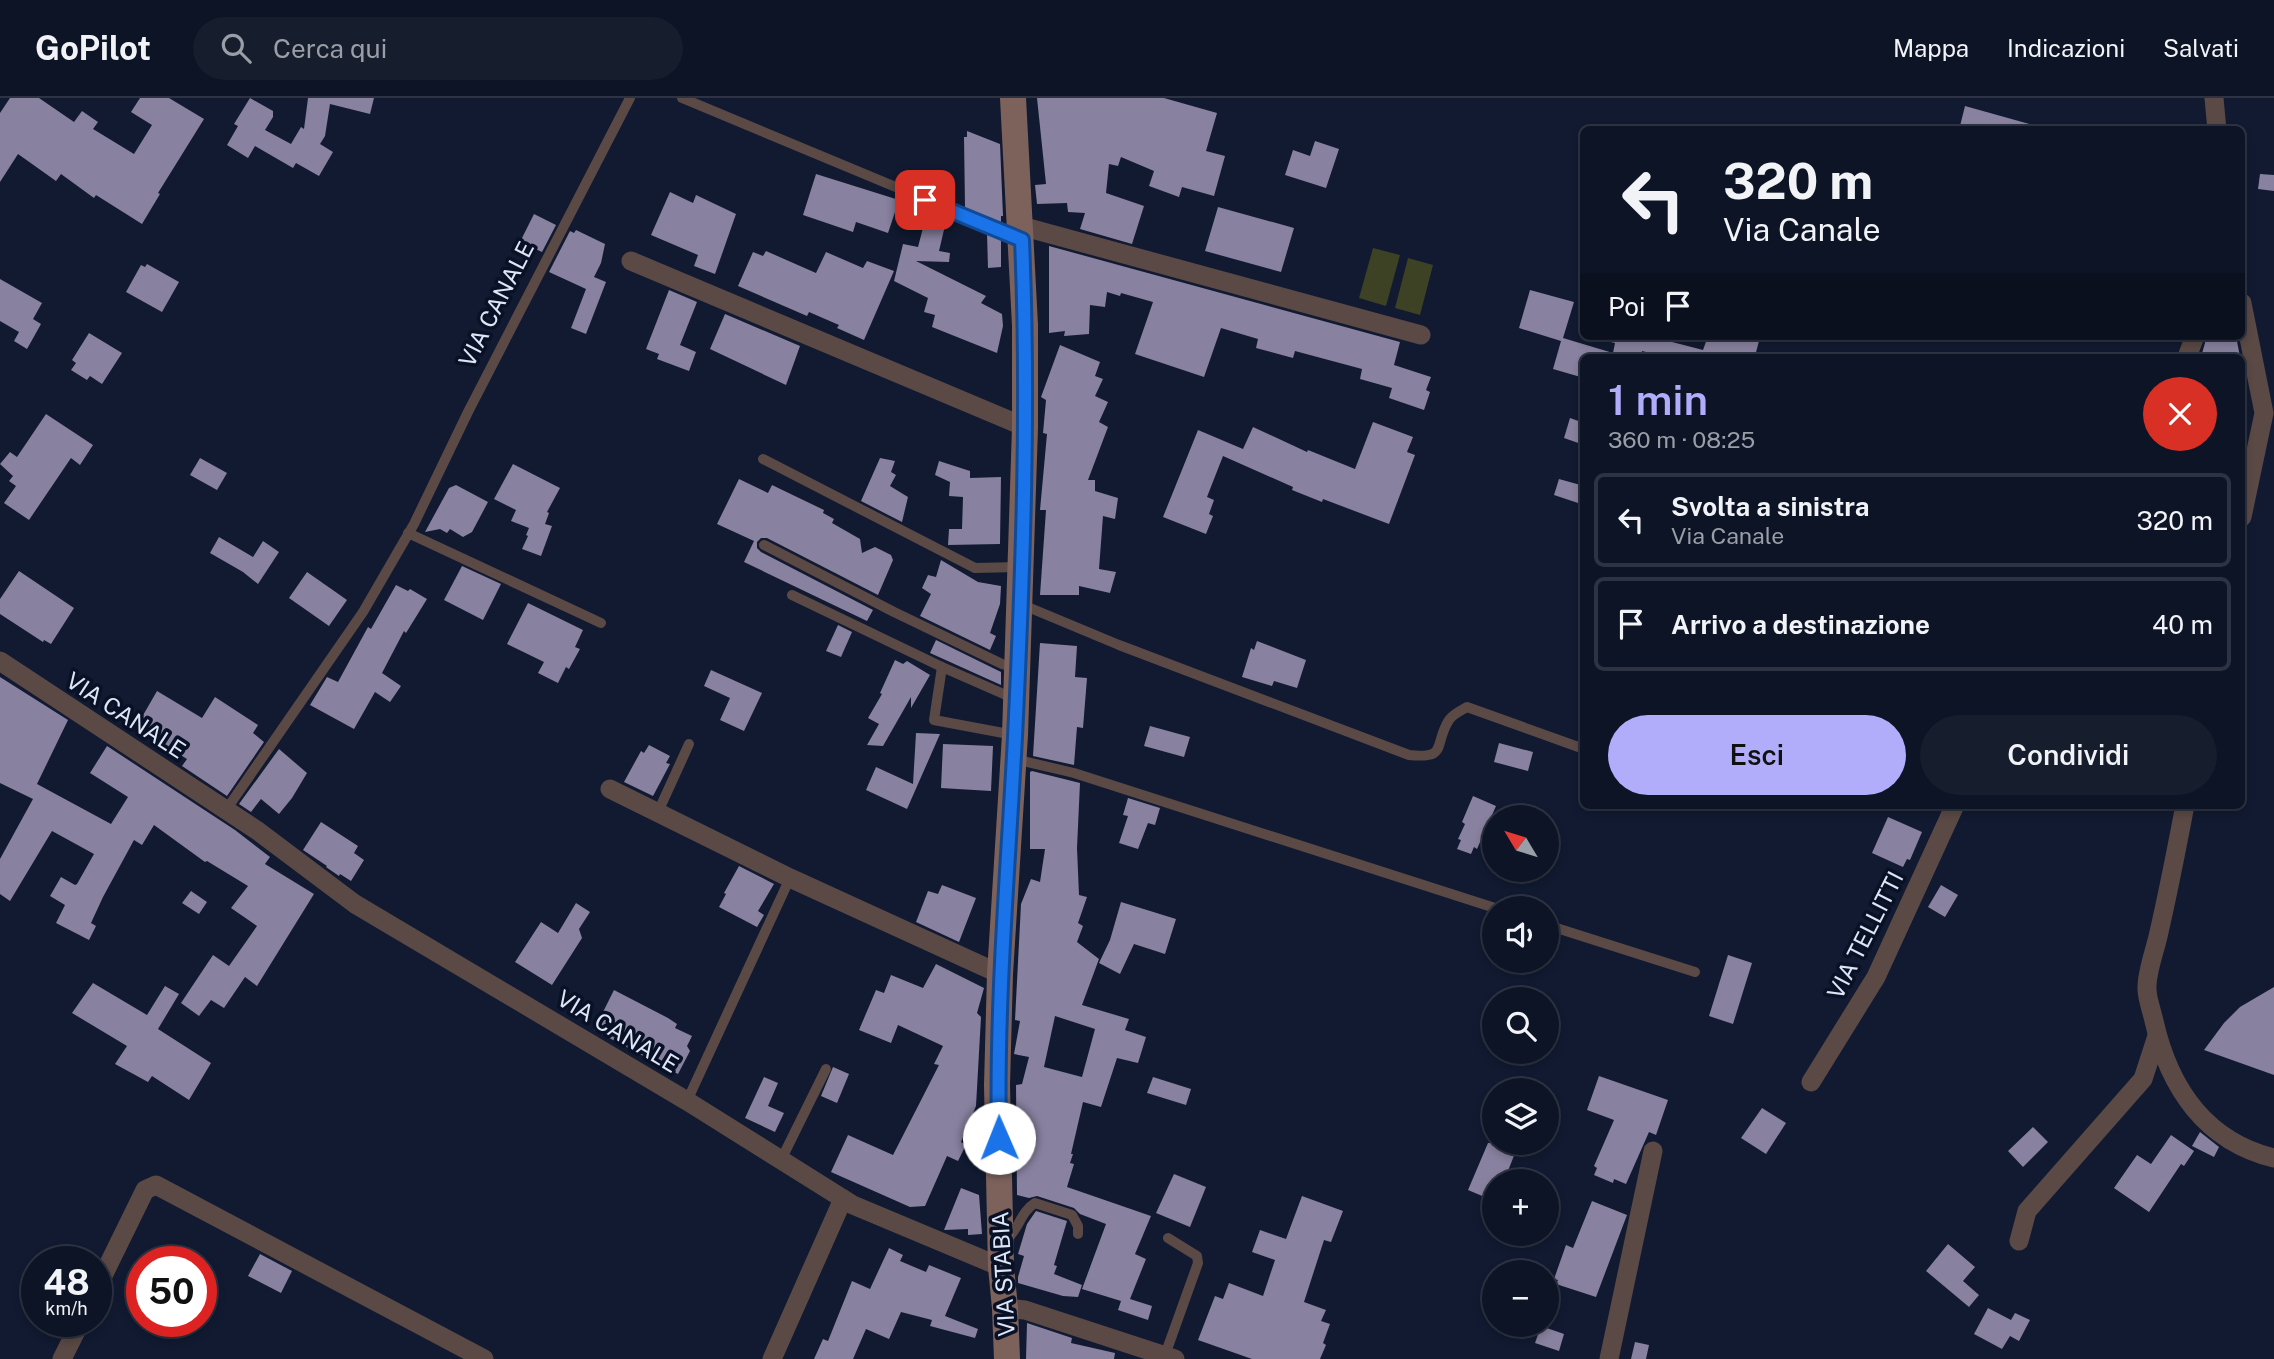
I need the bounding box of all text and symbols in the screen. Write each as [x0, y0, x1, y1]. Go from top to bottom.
search box [193, 17, 683, 80]
text: GoPilot [35, 29, 151, 67]
icon: search [217, 29, 255, 67]
text: Cerca qui [273, 33, 387, 64]
text: Mappa [1893, 34, 1969, 62]
text: Indicazioni [2007, 34, 2125, 62]
text: Salvati [2163, 34, 2239, 62]
text: 320 m [1723, 152, 1873, 210]
icon: left [1608, 154, 1699, 245]
pin [895, 170, 955, 230]
icon: arrive [906, 181, 944, 219]
text: Via Canale [1723, 211, 1881, 248]
street label: VIA CANALE [453, 237, 539, 371]
icon: arrive [1659, 287, 1697, 325]
text: Poi [1608, 291, 1645, 322]
text: 1 min [1608, 375, 1708, 424]
button: close [2143, 377, 2217, 451]
text: 360 m · 08:25 [1608, 426, 1755, 453]
text: Svolta a sinistra [1671, 491, 1869, 522]
icon: left [1612, 501, 1650, 539]
text: 320 m [2136, 505, 2213, 536]
text: Via Canale [1671, 522, 1784, 549]
icon: arrive [1612, 605, 1650, 643]
text: Arrivo a destinazione [1671, 609, 1930, 640]
text: 40 m [2152, 609, 2213, 640]
street label: VIA CANALE [61, 666, 191, 764]
button: Esci [1608, 715, 1906, 795]
button: Condividi [1920, 715, 2217, 795]
north arrow [1482, 805, 1559, 882]
map controls [1482, 805, 1559, 1337]
street label: VIA TELLITTI [1821, 867, 1909, 1003]
button: sound [1482, 896, 1559, 973]
street label: VIA CANALE [552, 984, 684, 1078]
button: search [1482, 987, 1559, 1064]
button: layers [1482, 1078, 1559, 1155]
position arrow [962, 1101, 1036, 1175]
button: + [1482, 1169, 1559, 1246]
street label: VIA STABIA [986, 1211, 1020, 1337]
speed limit sign: 50 [126, 1246, 217, 1337]
button: − [1482, 1260, 1559, 1337]
text: 48 [43, 1262, 90, 1303]
text: km/h [45, 1298, 88, 1319]

